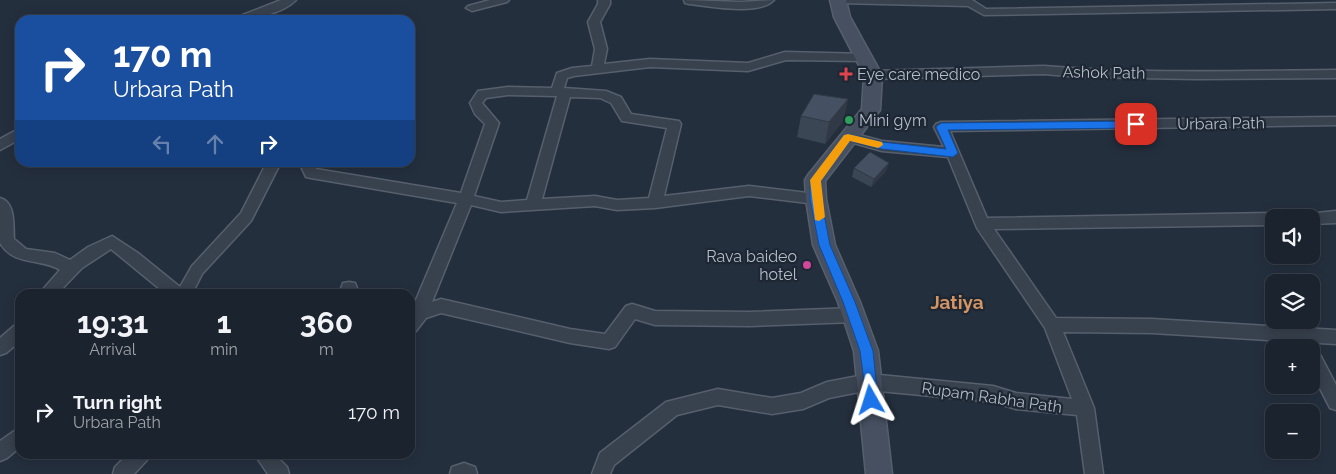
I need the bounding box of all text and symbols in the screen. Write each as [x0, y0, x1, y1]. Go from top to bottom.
text: 170 m [113, 34, 212, 75]
icon: right [30, 35, 95, 100]
street label: Ashok Path [1062, 62, 1146, 83]
place label: Eye care medico [857, 65, 980, 84]
marker: Eye care medico [839, 67, 853, 81]
text: Urbara Path [113, 76, 234, 102]
pin [1115, 103, 1157, 145]
icon: arrive [1122, 110, 1150, 138]
place label: Mini gym [859, 111, 927, 130]
street label: Urbara Path [1177, 113, 1265, 134]
marker: Mini gym [843, 114, 855, 126]
icon: left [148, 130, 176, 158]
icon: ahead [201, 130, 229, 158]
icon: right [254, 130, 282, 158]
map controls [1265, 209, 1320, 459]
button: sound [1265, 209, 1320, 264]
place label: Rava baideo hotel [706, 247, 798, 284]
marker: Rava baideo hotel [801, 259, 813, 271]
button: layers [1265, 274, 1320, 329]
district label: Jatiya [930, 291, 984, 313]
text: 19:31 [77, 305, 148, 340]
text: 1 [217, 305, 231, 340]
text: 360 [300, 305, 353, 340]
button: + [1265, 339, 1320, 394]
text: Arrival [89, 340, 136, 359]
text: min [210, 340, 238, 359]
text: m [319, 340, 334, 359]
position arrow [844, 373, 896, 425]
street label: Rupam Rabha Path [921, 378, 1063, 417]
text: Turn right [73, 391, 162, 413]
icon: right [30, 398, 58, 426]
text: 170 m [348, 401, 400, 423]
button: − [1265, 404, 1320, 459]
text: Urbara Path [73, 413, 161, 432]

